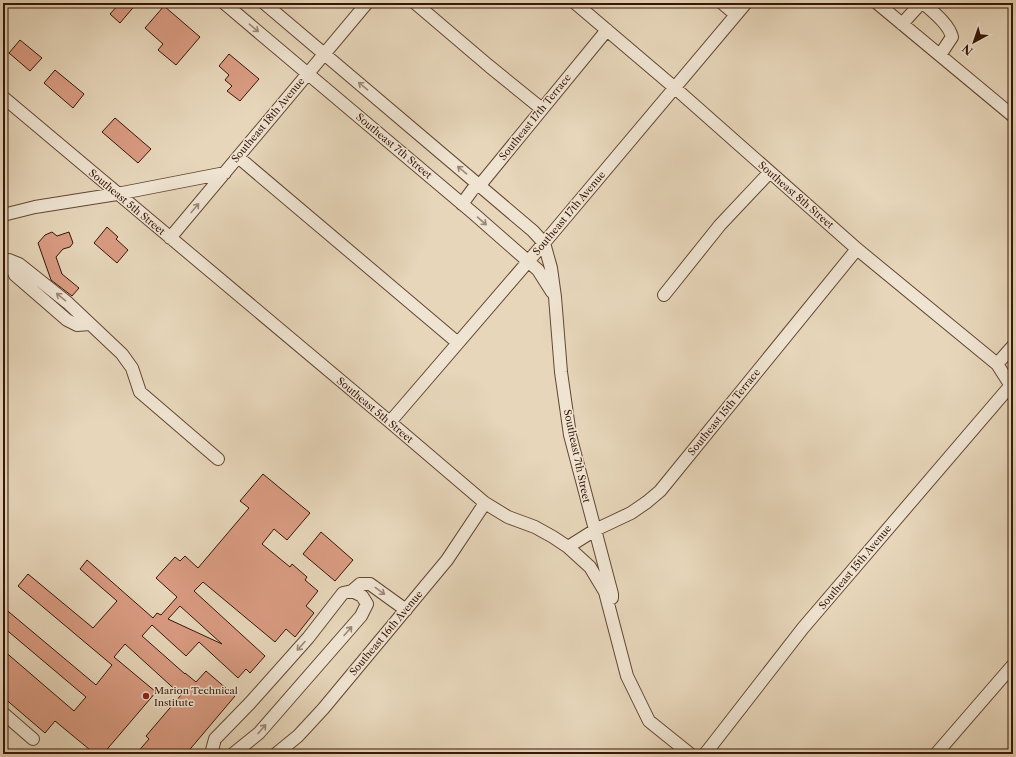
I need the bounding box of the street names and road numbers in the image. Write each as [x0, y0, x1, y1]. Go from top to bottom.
street label: Southeast 17th Terrace [496, 71, 574, 163]
street label: Southeast 18th Avenue [229, 74, 308, 165]
street label: Southeast 7th Street [353, 110, 435, 182]
street label: Southeast 8th Street [755, 159, 837, 232]
street label: Southeast 5th Street [86, 166, 168, 238]
street label: Southeast 17th Avenue [530, 168, 608, 258]
street label: Southeast 15th Terrace [685, 366, 763, 458]
street label: Southeast 5th Street [334, 374, 416, 446]
street label: Southeast 7th Street [561, 408, 593, 504]
street label: Southeast 15th Avenue [816, 522, 895, 612]
street label: Southeast 16th Avenue [347, 587, 426, 678]

